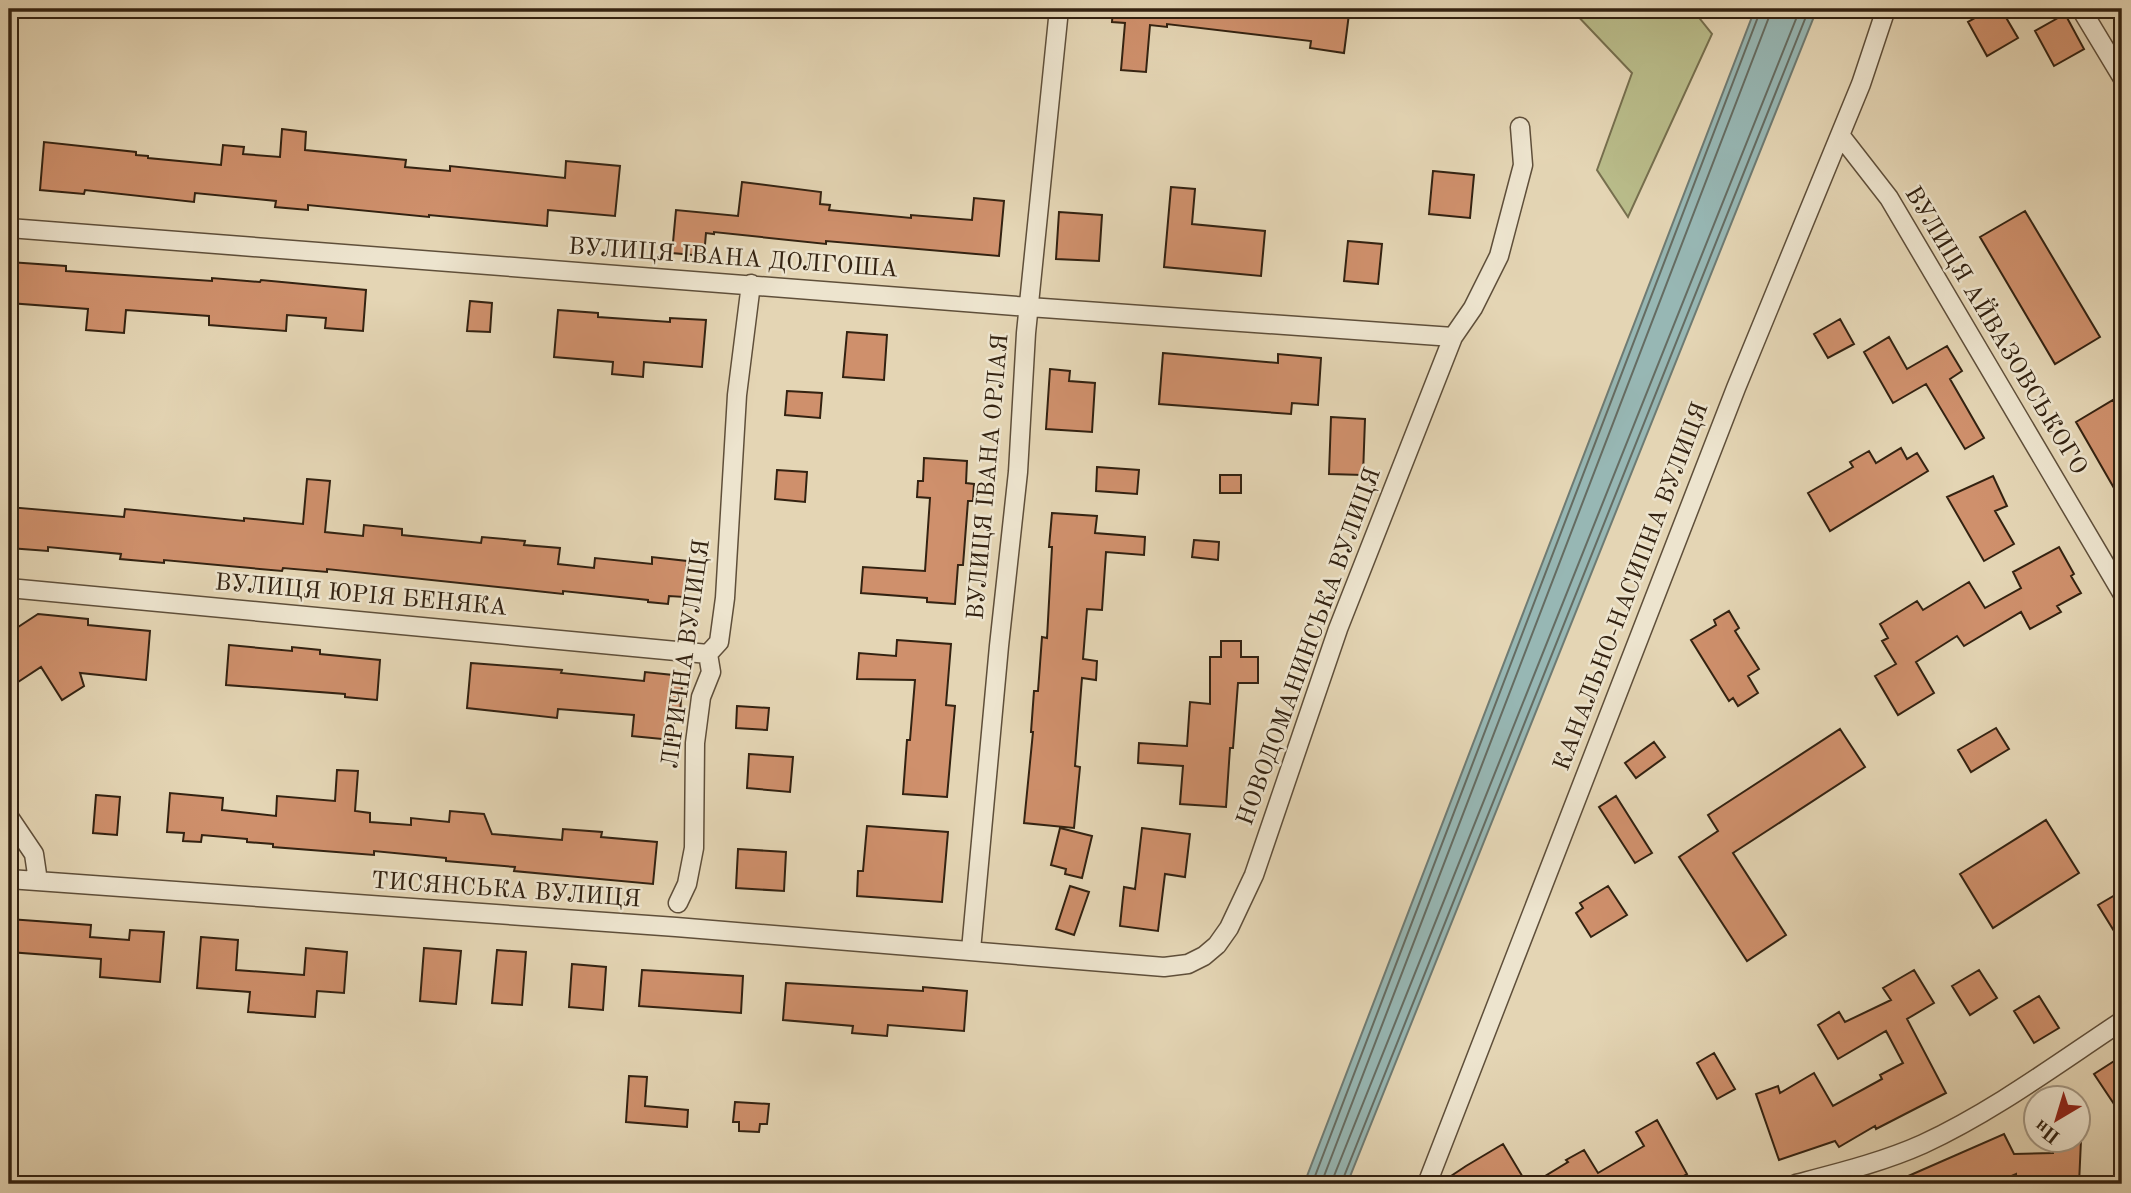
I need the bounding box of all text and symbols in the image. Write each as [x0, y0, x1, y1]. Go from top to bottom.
street label: ВУЛИЦЯ АЙВАЗОВСЬКОГО [1899, 180, 2095, 479]
street label: ВУЛИЦЯ ІВАНА ДОЛГОША [567, 236, 899, 282]
street label: ВУЛИЦЯ ІВАНА ОРЛАЯ [965, 333, 1013, 621]
street label: КАНАЛЬНО-НАСИПНА ВУЛИЦЯ [1551, 400, 1713, 774]
street label: НОВОДОМАНИНСЬКА ВУЛИЦЯ [1234, 465, 1386, 829]
street label: ЛІРИЧНА ВУЛИЦЯ [659, 538, 715, 770]
street label: ВУЛИЦЯ ЮРІЯ БЕНЯКА [214, 571, 508, 621]
street label: ТИСЯНСЬКА ВУЛИЦЯ [370, 870, 642, 912]
north arrow [2022, 1084, 2092, 1154]
text: Пн [2032, 1115, 2064, 1146]

